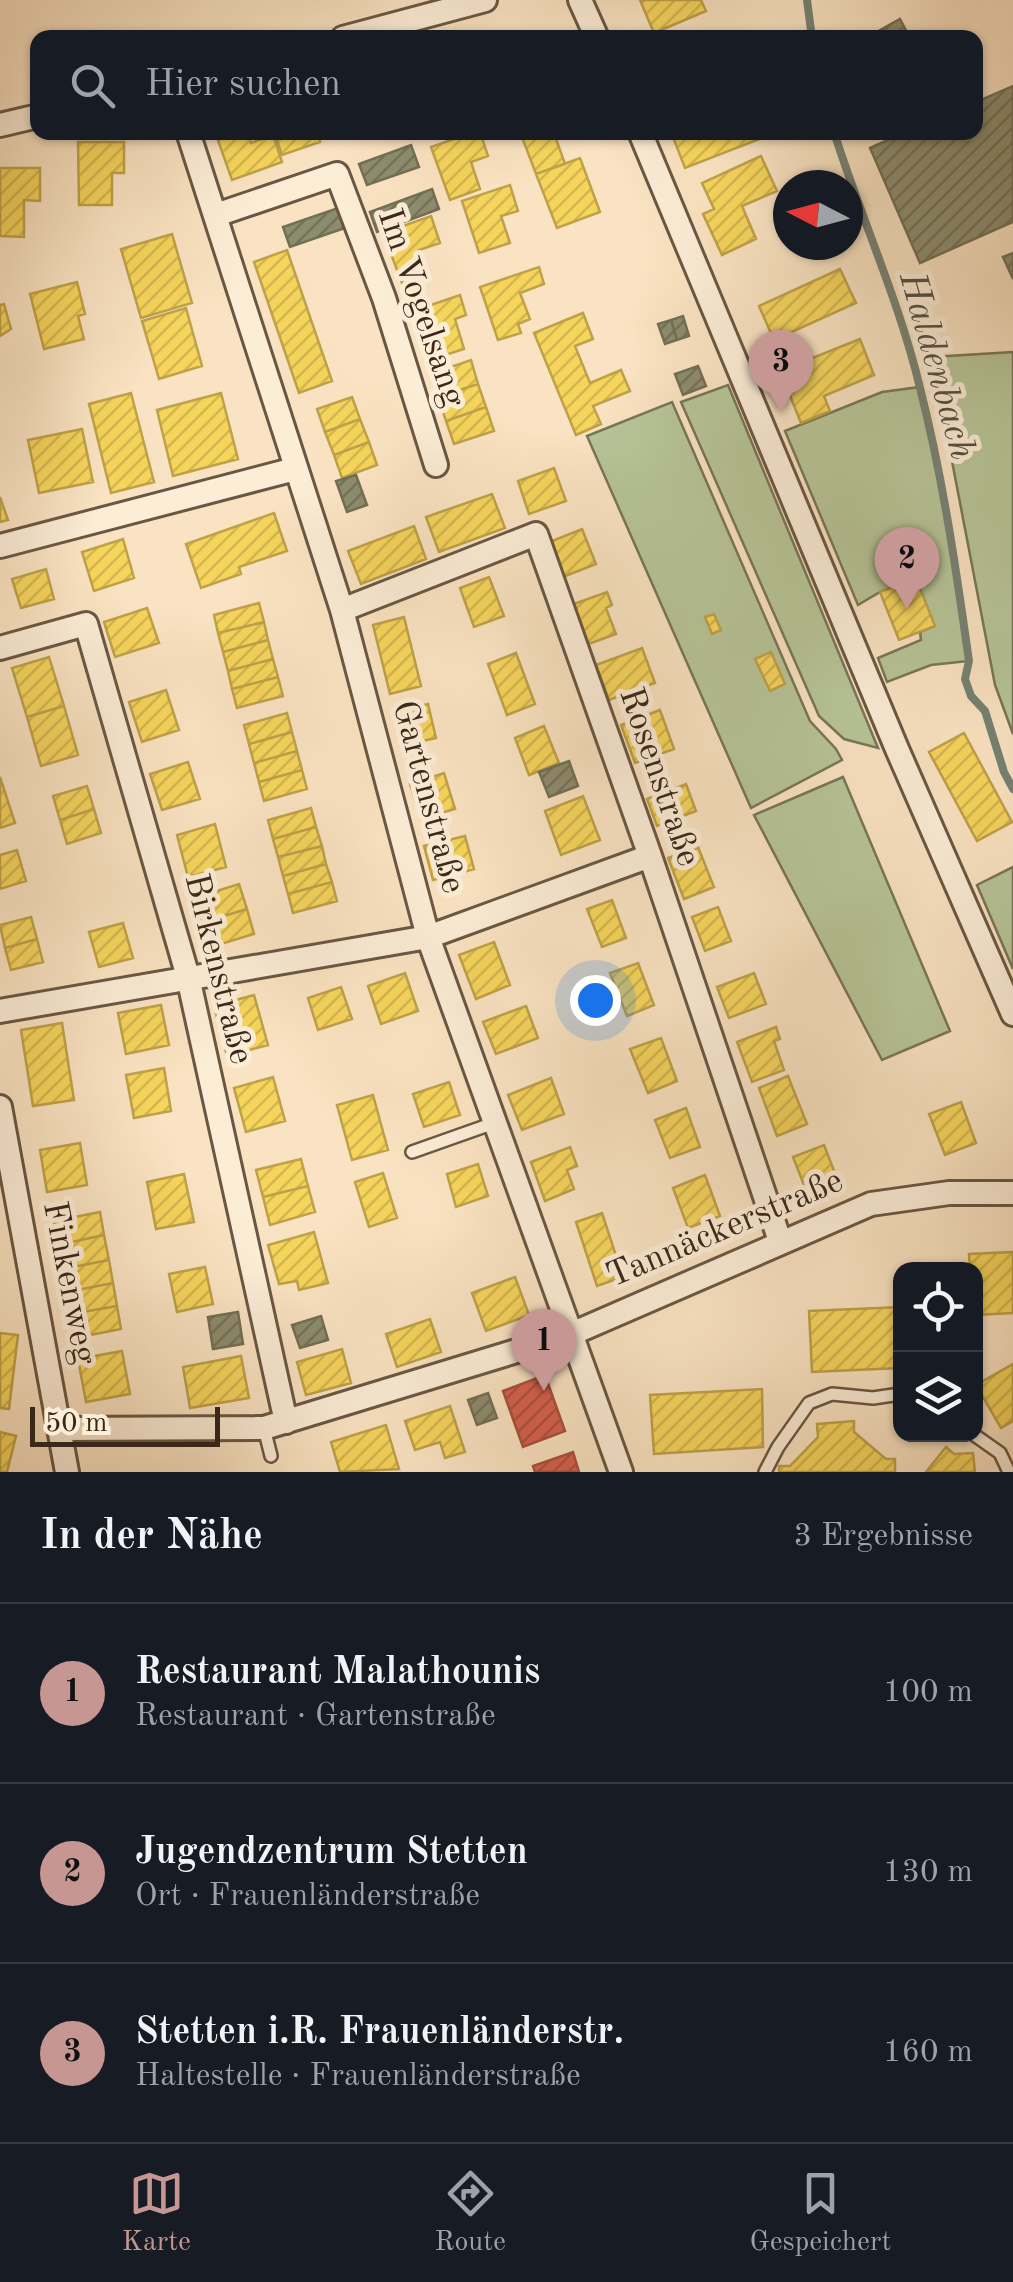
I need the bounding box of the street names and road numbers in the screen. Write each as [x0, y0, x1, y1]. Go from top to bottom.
street label: Im Vogelsang [371, 204, 471, 412]
street label: Rosenstraße [612, 683, 706, 871]
street label: Gartenstraße [386, 697, 470, 897]
street label: Birkenstraße [177, 870, 259, 1068]
street label: Tannäckerstraße [602, 1163, 848, 1295]
street label: Finkenweg [36, 1198, 102, 1368]

